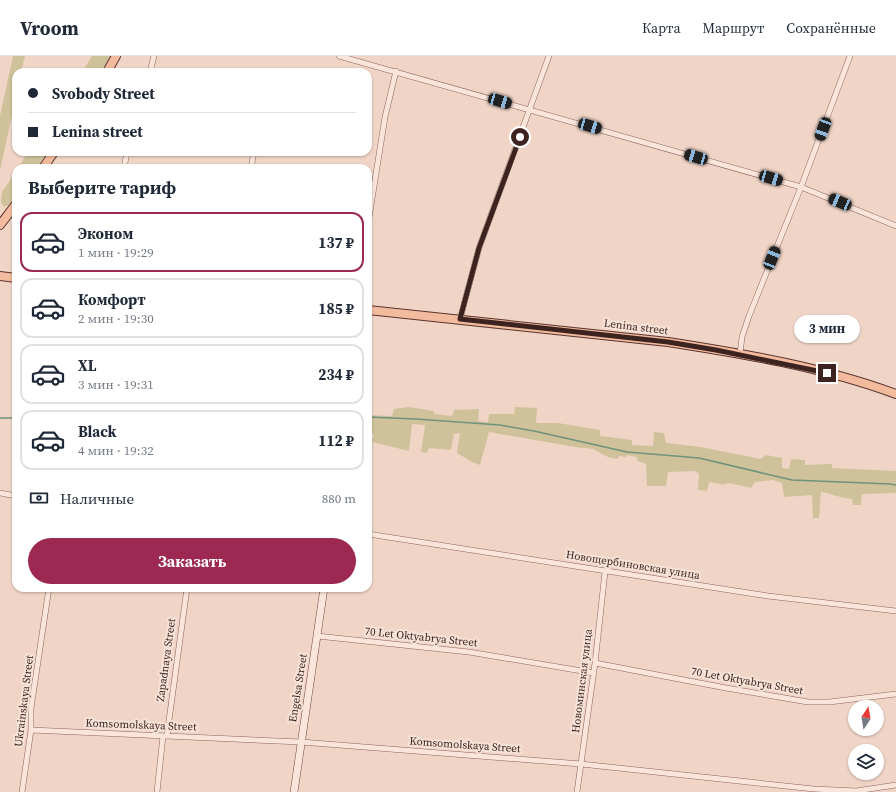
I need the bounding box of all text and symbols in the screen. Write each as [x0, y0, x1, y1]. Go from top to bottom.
text: Vroom [20, 15, 79, 41]
text: Карта [642, 18, 681, 38]
text: Маршрут [703, 18, 764, 38]
text: Сохранённые [786, 18, 876, 38]
text: Svobody Street [52, 83, 155, 104]
car [487, 92, 513, 110]
car [813, 116, 833, 142]
car [577, 117, 603, 135]
text: Lenina street [52, 121, 143, 142]
route start [511, 128, 529, 146]
car [683, 148, 709, 166]
car [758, 169, 784, 187]
text: Выберите тариф [28, 175, 176, 200]
car [827, 192, 853, 212]
text: Эконом [78, 223, 133, 244]
icon: car [30, 224, 66, 260]
text: 137 ₽ [318, 232, 354, 253]
text: 1 мин · 19:29 [78, 244, 154, 261]
car [762, 245, 782, 271]
text: Комфорт [78, 289, 146, 310]
icon: car [30, 290, 66, 326]
text: 185 ₽ [318, 298, 354, 319]
text: 2 мин · 19:30 [78, 310, 154, 327]
callout: 3 мин [794, 315, 860, 343]
street label: Lenina street [603, 316, 669, 338]
text: 3 мин [809, 320, 845, 337]
text: XL [78, 355, 97, 376]
icon: car [30, 356, 66, 392]
text: 234 ₽ [318, 364, 354, 385]
route end [818, 364, 836, 382]
text: 3 мин · 19:31 [78, 376, 154, 393]
text: Black [78, 421, 117, 442]
icon: car [30, 422, 66, 458]
text: 112 ₽ [318, 430, 354, 451]
text: 4 мин · 19:32 [78, 442, 154, 459]
icon: cash [28, 487, 50, 509]
text: Наличные [60, 488, 134, 509]
text: 880 m [322, 490, 356, 507]
button: Заказать [28, 538, 356, 584]
street label: Новощербиновская улица [565, 547, 701, 583]
street label: Zapadnaya Street [153, 617, 179, 703]
street label: 70 Let Oktyabrya Street [364, 624, 479, 650]
street label: Новоминская улица [568, 628, 596, 734]
street label: Engelsa Street [285, 652, 311, 723]
street label: Ukrainskaya Street [11, 654, 37, 748]
street label: 70 Let Oktyabrya Street [690, 664, 805, 698]
north arrow [848, 700, 884, 736]
map controls [848, 700, 884, 780]
street label: Komsomolskaya Street [85, 716, 197, 734]
street label: Komsomolskaya Street [409, 734, 521, 756]
button: layers [848, 744, 884, 780]

